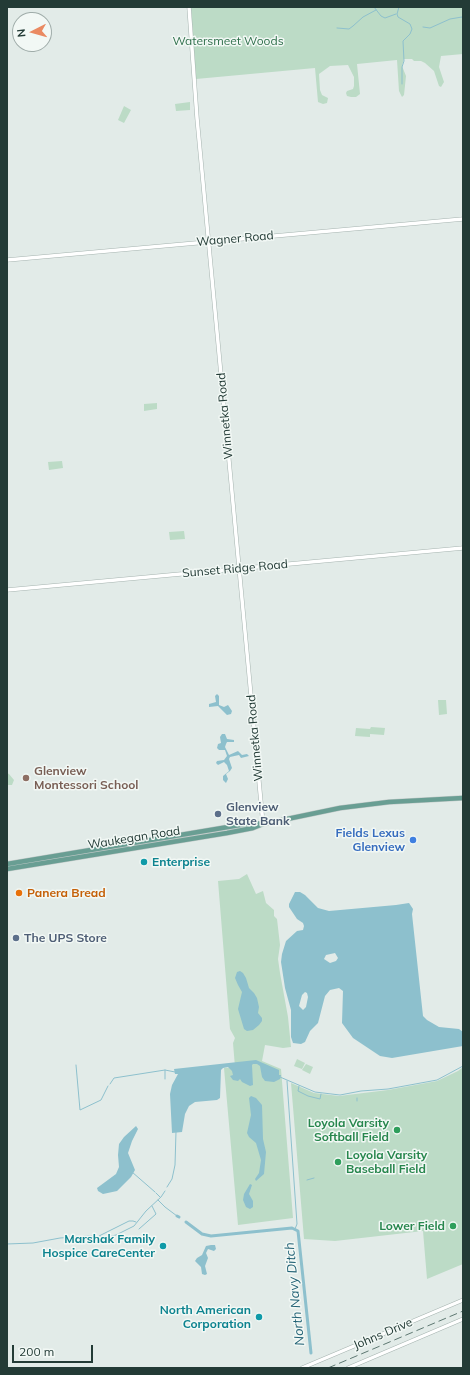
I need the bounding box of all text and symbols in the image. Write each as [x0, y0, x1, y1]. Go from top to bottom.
north arrow [12, 12, 52, 52]
text: N [14, 28, 28, 38]
park label: Watersmeet Woods [172, 34, 284, 48]
street label: Wagner Road [196, 228, 274, 250]
street label: Winnetka Road [214, 372, 236, 460]
street label: Sunset Ridge Road [182, 557, 288, 581]
street label: Winnetka Road [244, 694, 266, 782]
place label: Glenview Montessori School [34, 764, 138, 792]
marker: Glenview Montessori School [21, 773, 31, 783]
place label: Glenview State Bank [226, 800, 290, 828]
marker: Glenview State Bank [213, 809, 223, 819]
street label: Waukegan Road [87, 824, 181, 852]
place label: Fields Lexus Glenview [336, 826, 405, 854]
marker: Fields Lexus Glenview [408, 835, 418, 845]
place label: Enterprise [152, 855, 210, 869]
marker: Enterprise [139, 857, 149, 867]
place label: Panera Bread [27, 886, 106, 900]
marker: Panera Bread [14, 888, 24, 898]
place label: The UPS Store [24, 931, 107, 945]
marker: The UPS Store [11, 933, 21, 943]
place label: Loyola Varsity Softball Field [308, 1116, 389, 1144]
marker: Loyola Varsity Softball Field [392, 1125, 402, 1135]
place label: Loyola Varsity Baseball Field [346, 1148, 427, 1176]
marker: Loyola Varsity Baseball Field [333, 1157, 343, 1167]
place label: Lower Field [379, 1219, 445, 1233]
marker: Lower Field [448, 1221, 458, 1231]
place label: Marshak Family Hospice CareCenter [42, 1232, 155, 1260]
marker: Marshak Family Hospice CareCenter [158, 1241, 168, 1251]
water label: North Navy Ditch [282, 1242, 308, 1346]
place label: North American Corporation [160, 1303, 251, 1331]
marker: North American Corporation [254, 1312, 264, 1322]
street label: Johns Drive [351, 1315, 415, 1353]
scale bar [14, 1337, 95, 1363]
text: 200 m [19, 1344, 54, 1359]

